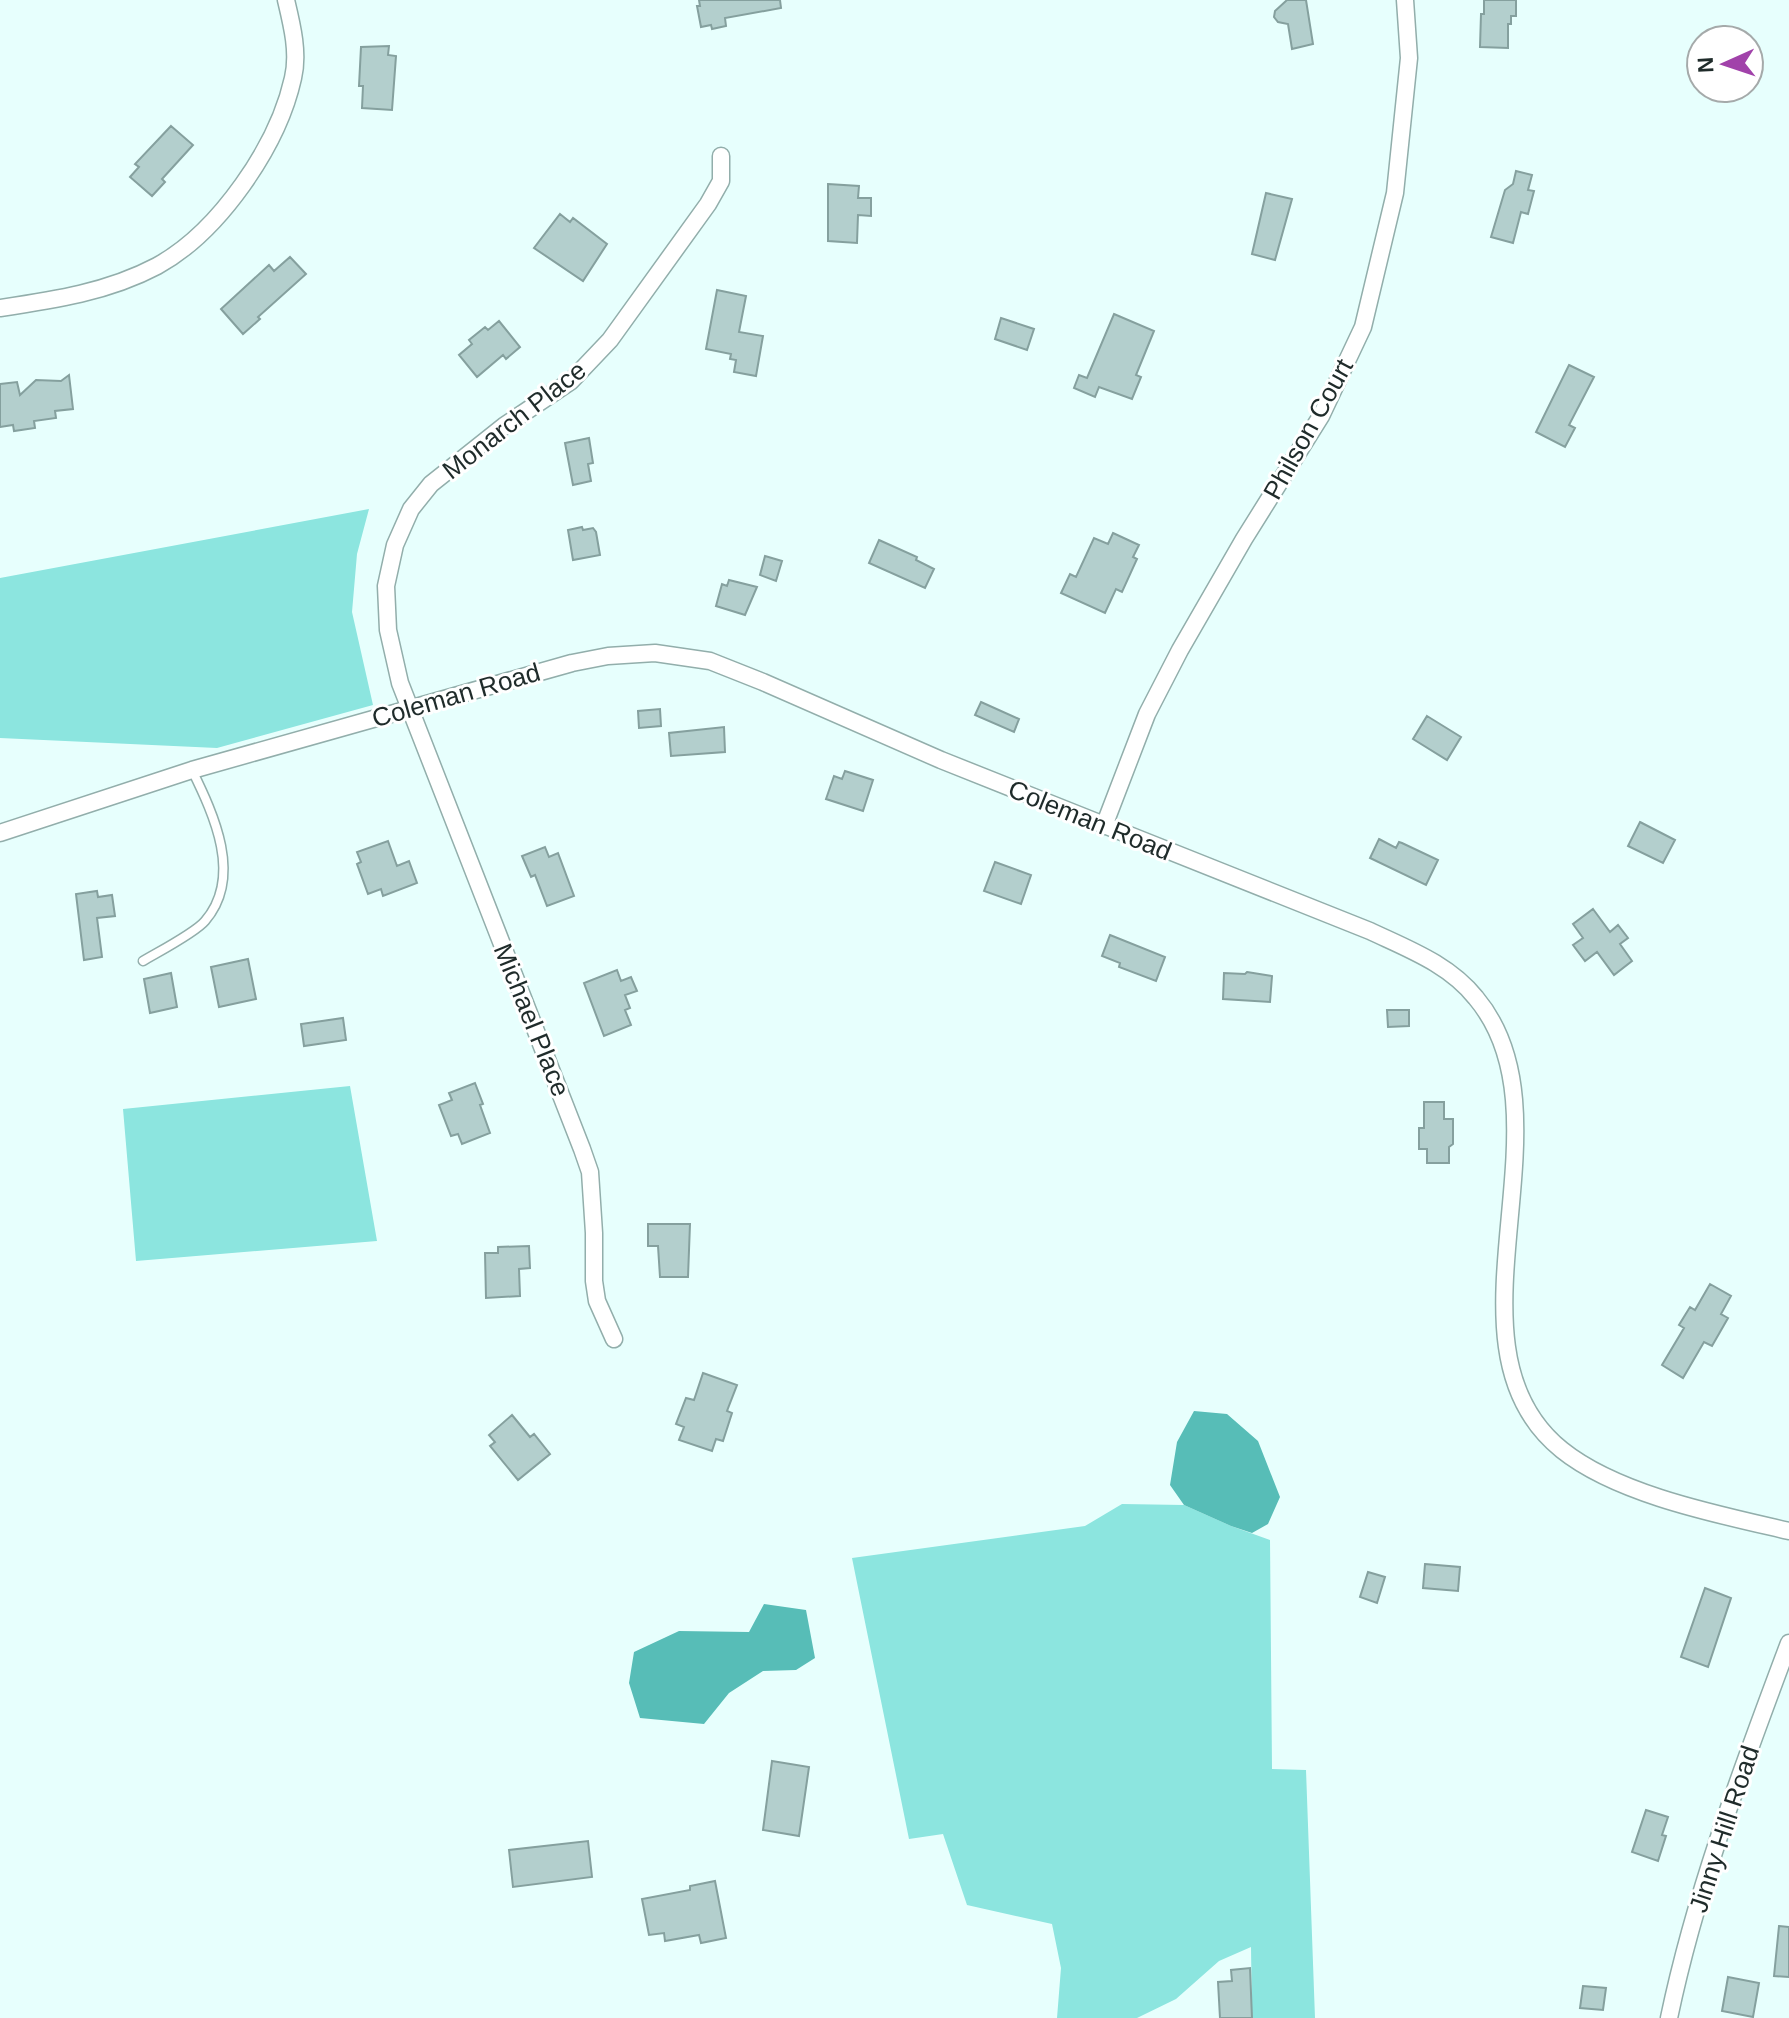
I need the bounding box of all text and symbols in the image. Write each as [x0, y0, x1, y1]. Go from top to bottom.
north arrow [1685, 24, 1765, 104]
text: N [1693, 56, 1718, 74]
street label: Philson Court [1257, 353, 1359, 505]
street label: Monarch Place [436, 355, 592, 485]
street label: Coleman Road [369, 657, 543, 733]
street label: Coleman Road [1004, 774, 1176, 866]
street label: Michael Place [488, 939, 576, 1101]
street label: Jinny Hill Road [1683, 1742, 1765, 1916]

